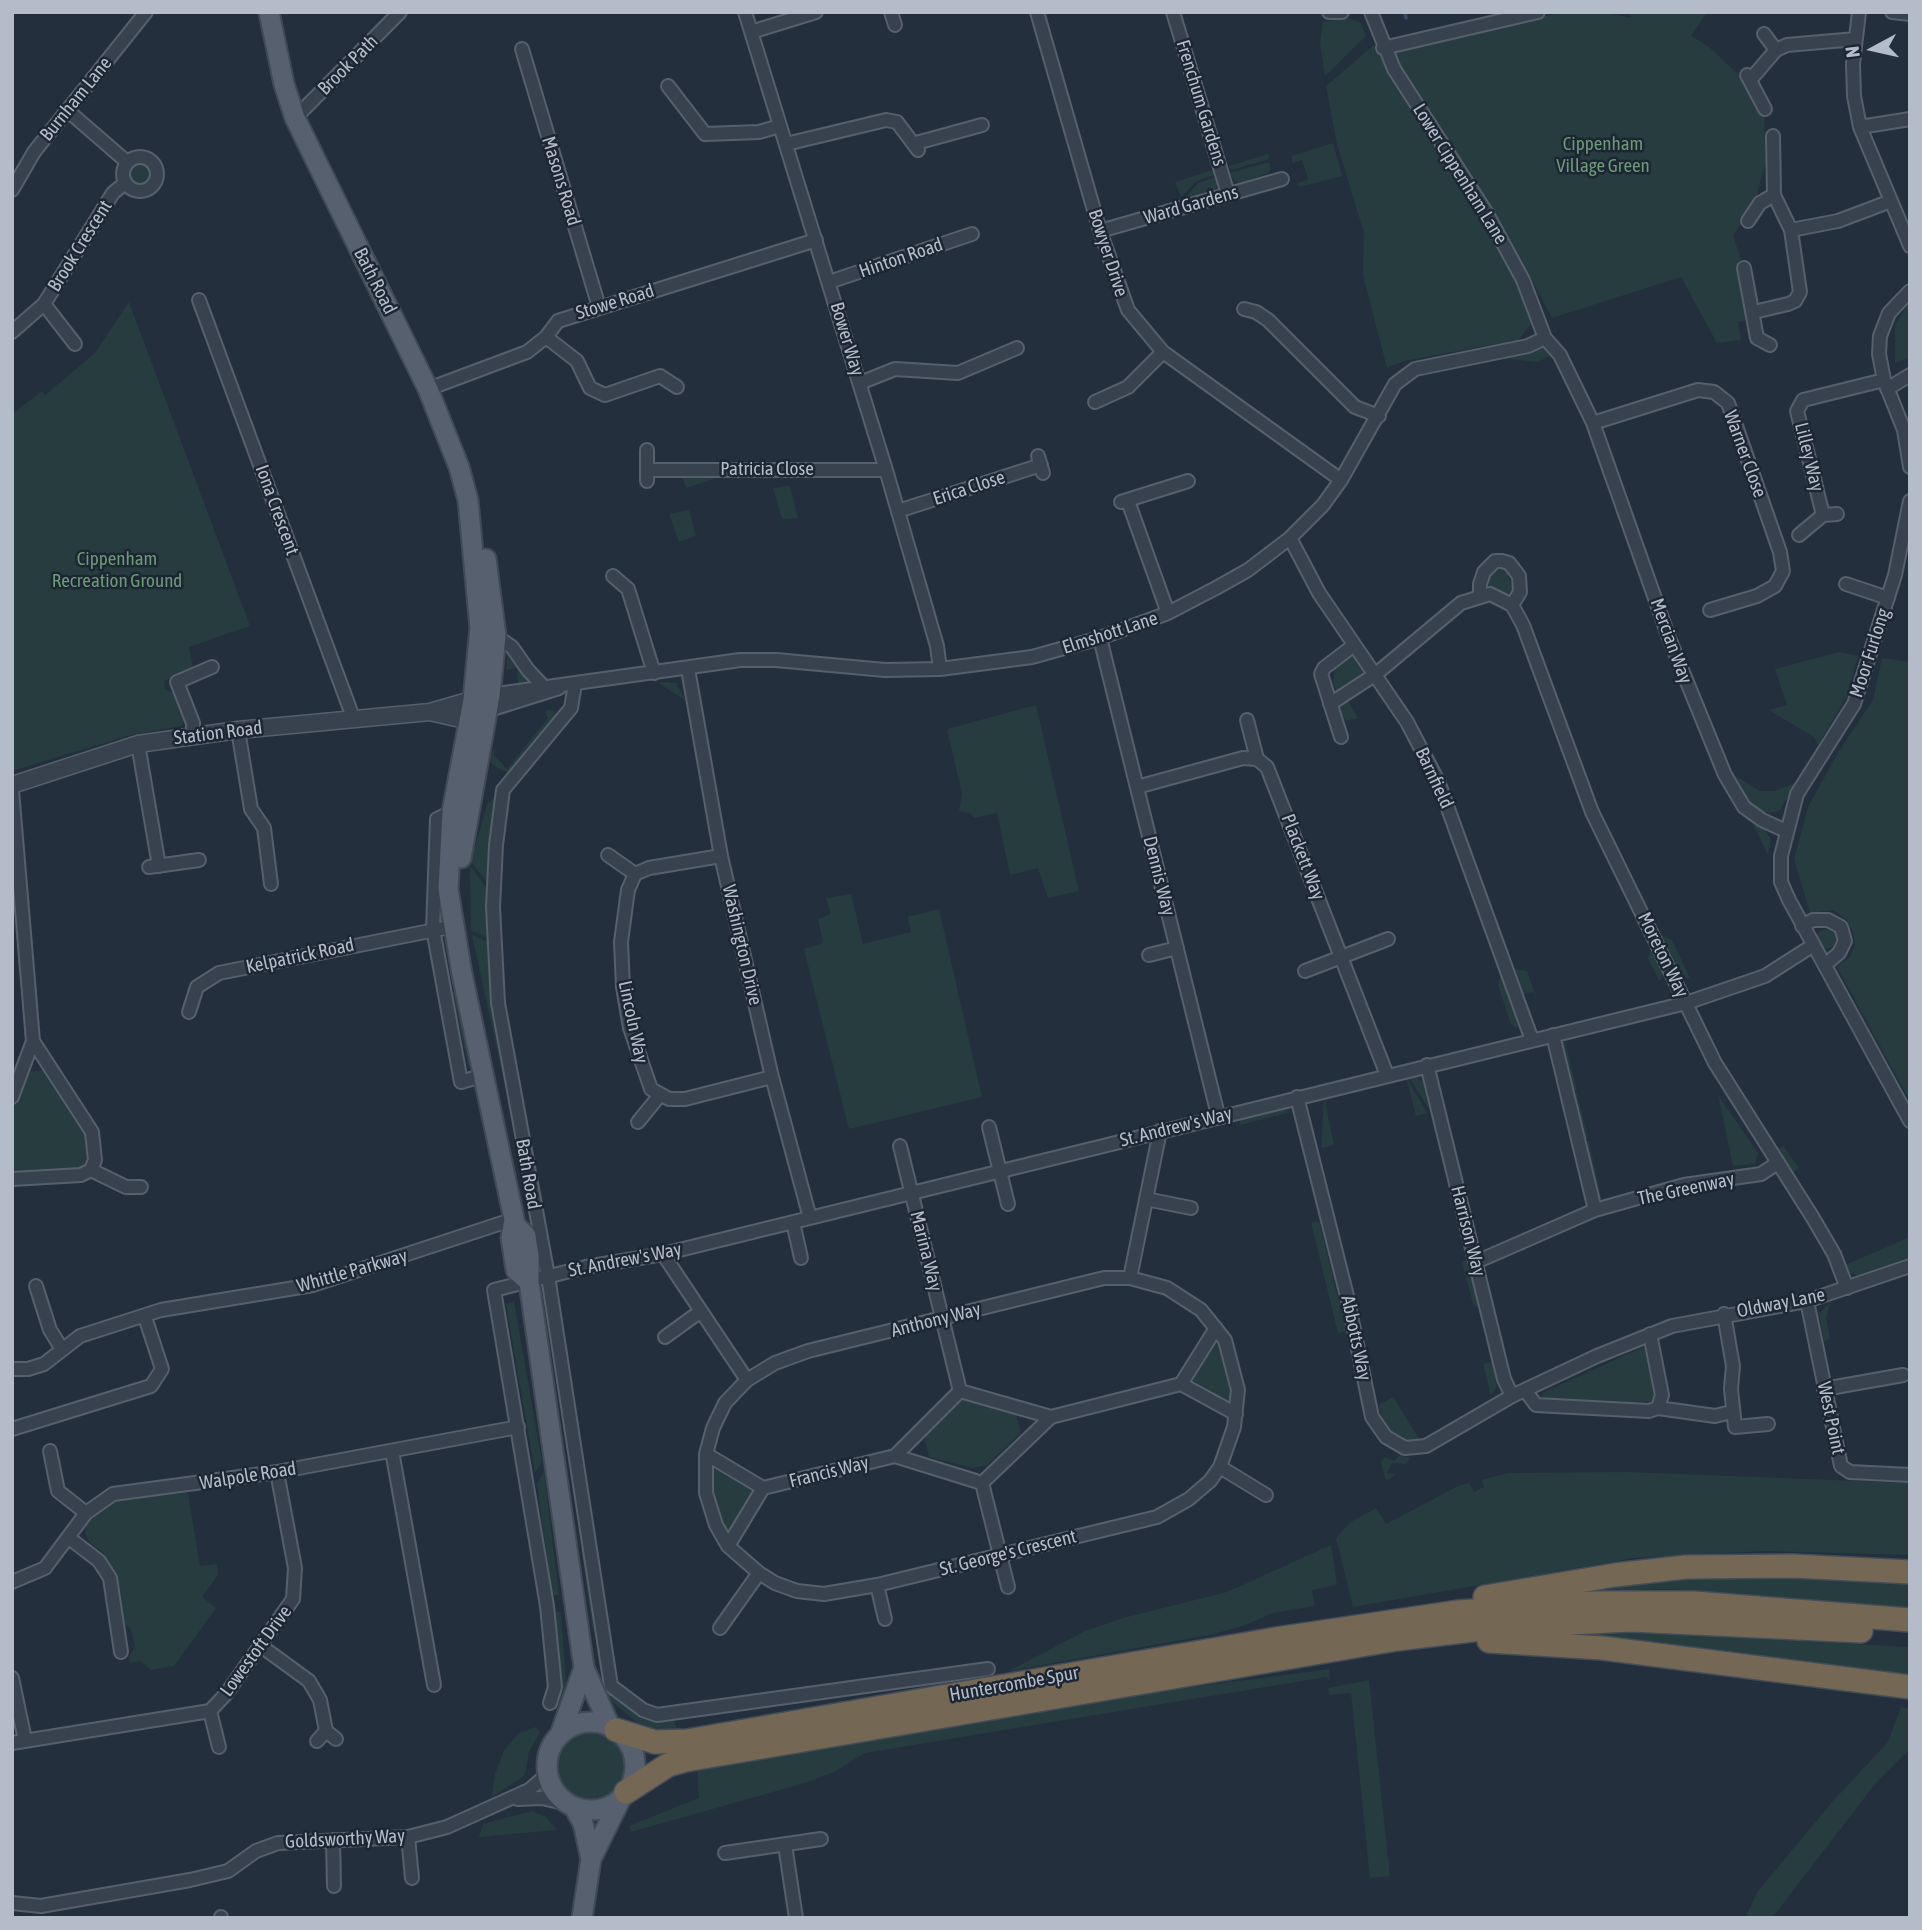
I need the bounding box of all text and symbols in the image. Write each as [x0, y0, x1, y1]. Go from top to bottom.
north arrow [1838, 14, 1908, 84]
street label: Brook Path [313, 30, 383, 100]
street label: Frenchum Gardens [1171, 37, 1231, 169]
text: N [1841, 45, 1864, 59]
street label: Burnham Lane [35, 52, 117, 146]
street label: Lower Cippenham Lane [1408, 100, 1512, 248]
park label: Cippenham Village Green [1556, 133, 1650, 177]
street label: Masons Road [537, 134, 585, 228]
street label: Ward Gardens [1141, 181, 1241, 229]
street label: Brook Crescent [43, 196, 117, 296]
street label: Bowyer Drive [1083, 206, 1133, 300]
street label: Hinton Road [856, 233, 946, 283]
street label: Bath Road [349, 244, 401, 318]
street label: Stowe Road [573, 279, 657, 325]
street label: Bower Way [825, 300, 869, 378]
street label: Warner Close [1719, 407, 1771, 501]
street label: Lilley Way [1789, 420, 1829, 494]
street label: Patricia Close [720, 458, 814, 480]
street label: Iona Crescent [250, 462, 304, 558]
street label: Erica Close [930, 466, 1008, 510]
park label: Cippenham Recreation Ground [52, 548, 182, 592]
street label: Mercian Way [1645, 595, 1697, 687]
street label: Moor Furlong [1845, 606, 1895, 700]
street label: Elmshott Lane [1059, 607, 1161, 659]
street label: Station Road [172, 716, 264, 750]
street label: Barnfield [1410, 744, 1458, 812]
street label: Plackett Way [1276, 811, 1330, 903]
street label: Dennis Way [1138, 834, 1180, 918]
street label: Washington Drive [717, 883, 767, 1007]
street label: Moreton Way [1633, 909, 1693, 1001]
street label: Kelpatrick Road [244, 933, 356, 979]
street label: Lincoln Way [613, 979, 653, 1065]
street label: St. Andrew's Way [1118, 1102, 1234, 1152]
street label: Bath Road [511, 1137, 545, 1211]
street label: The Greenway [1636, 1168, 1736, 1210]
street label: Harrison Way [1446, 1183, 1490, 1279]
street label: Marina Way [905, 1208, 947, 1294]
street label: St. Andrew's Way [567, 1238, 683, 1282]
street label: Whittle Parkway [294, 1244, 410, 1298]
street label: Oldway Lane [1735, 1283, 1827, 1323]
street label: Abbotts Way [1336, 1293, 1376, 1383]
street label: Anthony Way [889, 1298, 983, 1342]
street label: West Point [1812, 1380, 1850, 1456]
street label: Francis Way [787, 1451, 871, 1493]
street label: Walpole Road [198, 1457, 298, 1495]
street label: St. George's Crescent [937, 1525, 1079, 1581]
street label: Lowestoft Drive [215, 1601, 297, 1701]
street label: Huntercombe Spur [948, 1661, 1080, 1707]
street label: Goldsworthy Way [284, 1824, 406, 1854]

